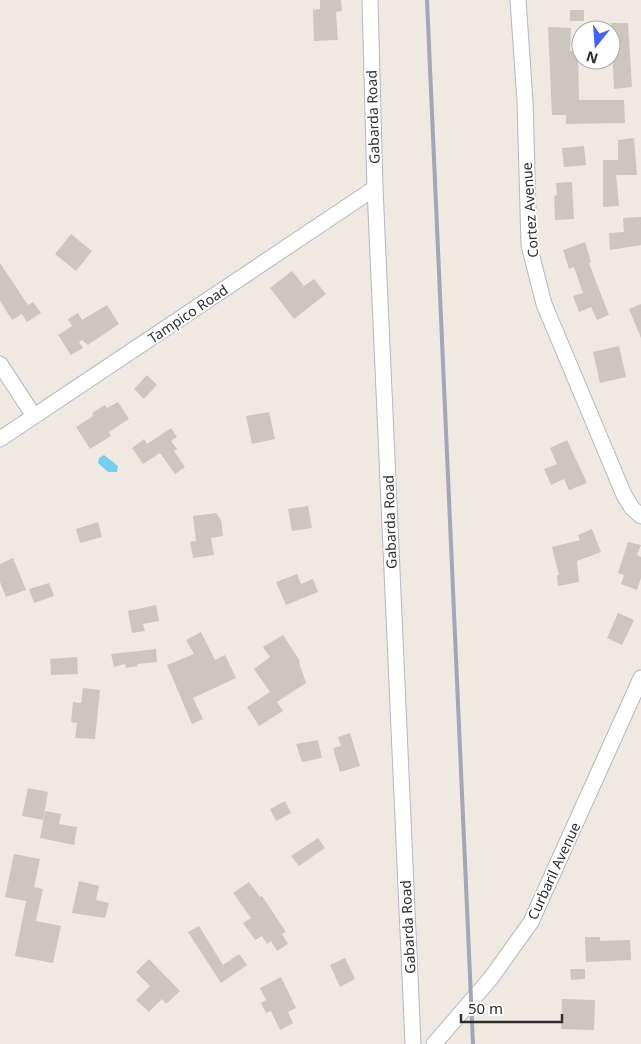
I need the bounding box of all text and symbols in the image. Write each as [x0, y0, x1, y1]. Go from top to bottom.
north arrow [571, 20, 621, 70]
text: N [584, 47, 600, 69]
street label: Gabarda Road [361, 70, 384, 164]
street label: Cortez Avenue [517, 162, 542, 258]
street label: Tampico Road [144, 280, 231, 347]
street label: Gabarda Road [378, 475, 401, 569]
street label: Curbaril Avenue [523, 819, 585, 923]
street label: Gabarda Road [396, 880, 419, 974]
scale bar [461, 992, 562, 1024]
text: 50 m [468, 998, 503, 1018]

